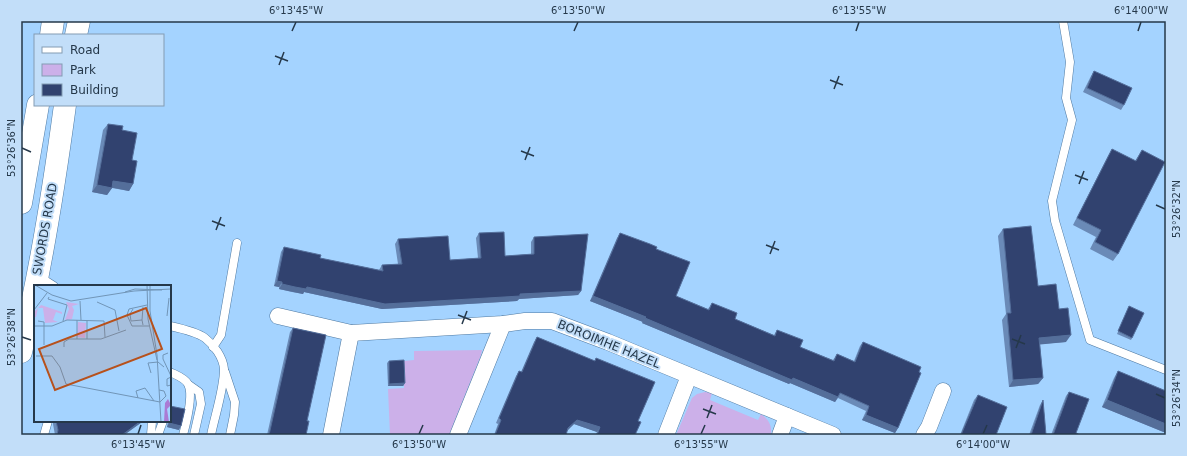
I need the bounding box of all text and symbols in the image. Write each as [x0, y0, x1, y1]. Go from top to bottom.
text: 6°13'45"W [269, 5, 323, 16]
text: 6°13'50"W [551, 5, 605, 16]
text: 6°13'55"W [832, 5, 886, 16]
text: 6°14'00"W [1114, 5, 1168, 16]
legend [34, 34, 164, 106]
text: Road [70, 43, 100, 57]
text: Park [70, 63, 96, 77]
text: Building [70, 83, 119, 97]
text: 53°26'36"N [6, 119, 17, 177]
text: 53°26'32"N [1171, 180, 1182, 238]
street label: SWORDS ROAD [30, 182, 60, 276]
inset map [34, 285, 171, 422]
text: 53°26'38"N [6, 308, 17, 366]
street label: BOROIMHE HAZEL [556, 317, 663, 371]
text: 53°26'34"N [1171, 369, 1182, 427]
text: 6°13'45"W [111, 439, 165, 450]
text: 6°13'50"W [392, 439, 446, 450]
text: 6°13'55"W [674, 439, 728, 450]
text: 6°14'00"W [956, 439, 1010, 450]

